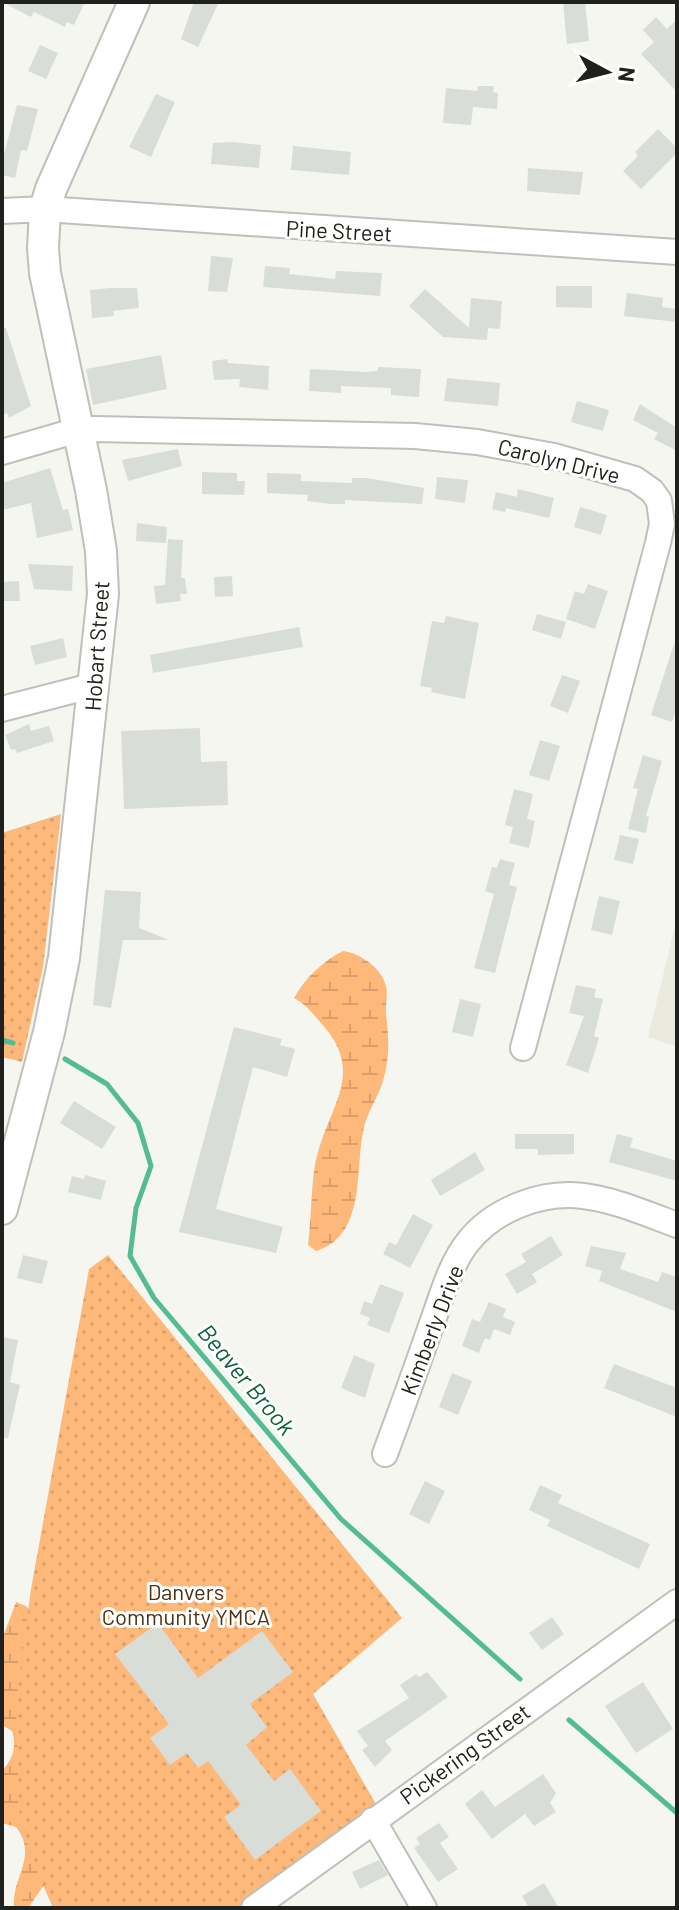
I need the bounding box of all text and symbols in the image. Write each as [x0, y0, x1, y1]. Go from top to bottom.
north arrow [567, 32, 647, 112]
text: N [614, 66, 642, 83]
street label: Pine Street [285, 214, 393, 246]
street label: Carolyn Drive [496, 432, 623, 488]
street label: Hobart Street [78, 580, 114, 712]
street label: Kimberly Drive [394, 1261, 468, 1398]
water label: Beaver Brook [192, 1318, 302, 1441]
park label: Danvers Community YMCA [102, 1578, 270, 1629]
street label: Pickering Street [394, 1697, 534, 1809]

